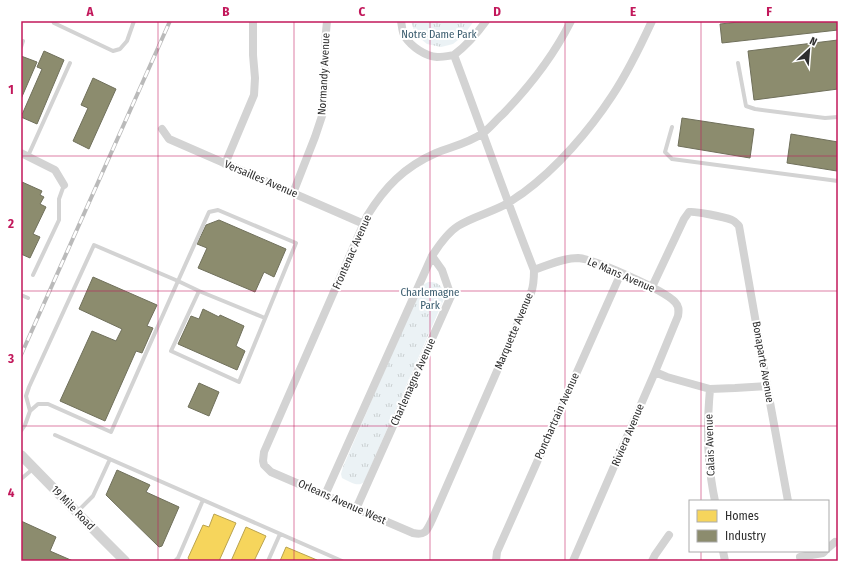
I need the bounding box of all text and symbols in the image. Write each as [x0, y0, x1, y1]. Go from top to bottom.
text: A [85, 4, 94, 19]
text: B [222, 4, 230, 19]
text: C [359, 4, 366, 19]
text: D [493, 4, 501, 19]
text: E [630, 4, 636, 19]
text: F [766, 4, 772, 19]
park label: Notre Dame Park [401, 28, 478, 41]
north arrow [789, 30, 829, 70]
street label: Normandy Avenue [315, 33, 333, 115]
text: N [807, 34, 819, 49]
text: 1 [8, 82, 14, 97]
street label: Versailles Avenue [222, 158, 300, 200]
street label: Frontenac Avenue [330, 213, 374, 291]
text: 2 [7, 216, 14, 231]
street label: Le Mans Avenue [585, 255, 657, 295]
park label: Charlemagne Park [401, 286, 459, 312]
street label: Marquette Avenue [492, 291, 536, 371]
street label: Bonaparte Avenue [749, 320, 777, 404]
street label: Charlemagne Avenue [388, 336, 438, 428]
text: 3 [7, 351, 14, 366]
street label: Ponchartrain Avenue [532, 371, 582, 461]
street label: Riviera Avenue [609, 402, 647, 468]
street label: Calais Avenue [702, 414, 718, 476]
street label: Orleans Avenue West [296, 477, 388, 527]
street label: 19 Mile Road [49, 483, 97, 533]
text: 4 [8, 485, 15, 500]
legend [689, 500, 829, 552]
text: Homes [725, 509, 759, 523]
text: Industry [725, 529, 766, 543]

